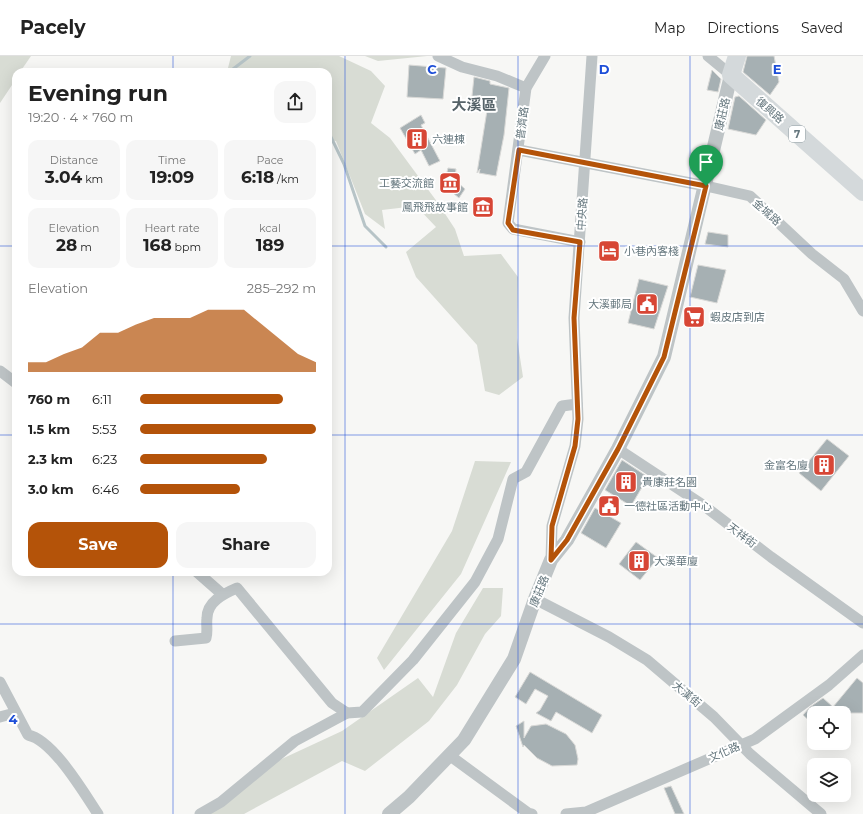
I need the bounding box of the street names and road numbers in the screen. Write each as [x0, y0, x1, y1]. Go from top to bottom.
street label: 復興路 [753, 94, 787, 126]
street label: 康莊路 [711, 96, 733, 132]
street label: 普濟路 [513, 106, 531, 140]
road number: 7 [789, 126, 805, 142]
street label: 金城路 [750, 196, 784, 228]
street label: 中央路 [574, 197, 590, 231]
street label: 天祥街 [725, 519, 759, 551]
street label: 康莊路 [526, 573, 552, 609]
street label: 大漢街 [670, 678, 704, 710]
street label: 文化路 [706, 739, 742, 765]

